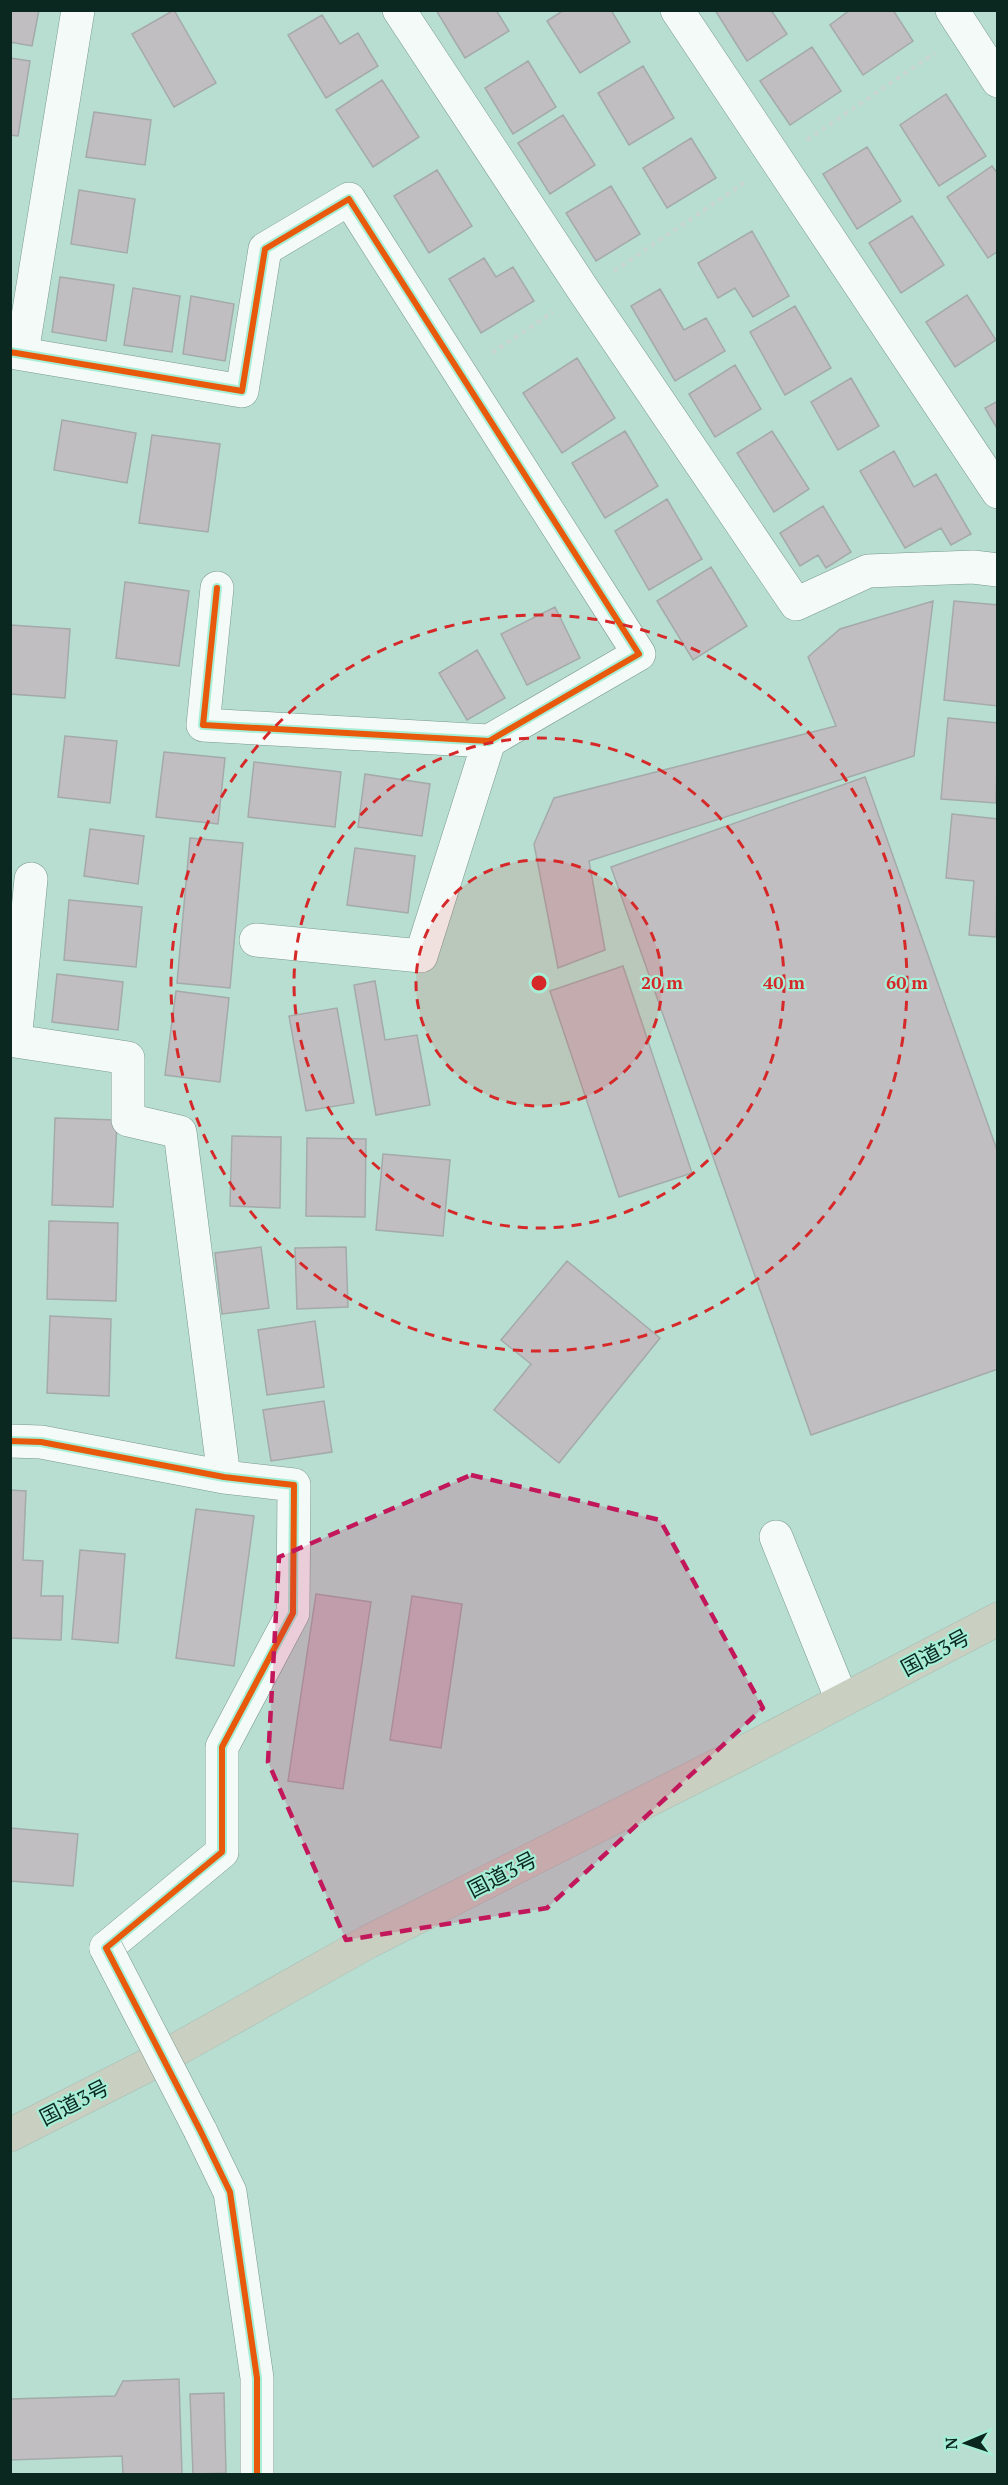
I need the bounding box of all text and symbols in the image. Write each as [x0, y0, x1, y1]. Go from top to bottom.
text: 20 m [641, 970, 683, 994]
text: 40 m [763, 970, 805, 994]
text: 60 m [886, 970, 928, 994]
centre of rings [529, 973, 549, 993]
street label: 国道3号 [896, 1622, 974, 1682]
street label: 国道3号 [463, 1845, 541, 1903]
street label: 国道3号 [35, 2073, 113, 2131]
north arrow [936, 2413, 996, 2473]
text: N [940, 2437, 962, 2450]

